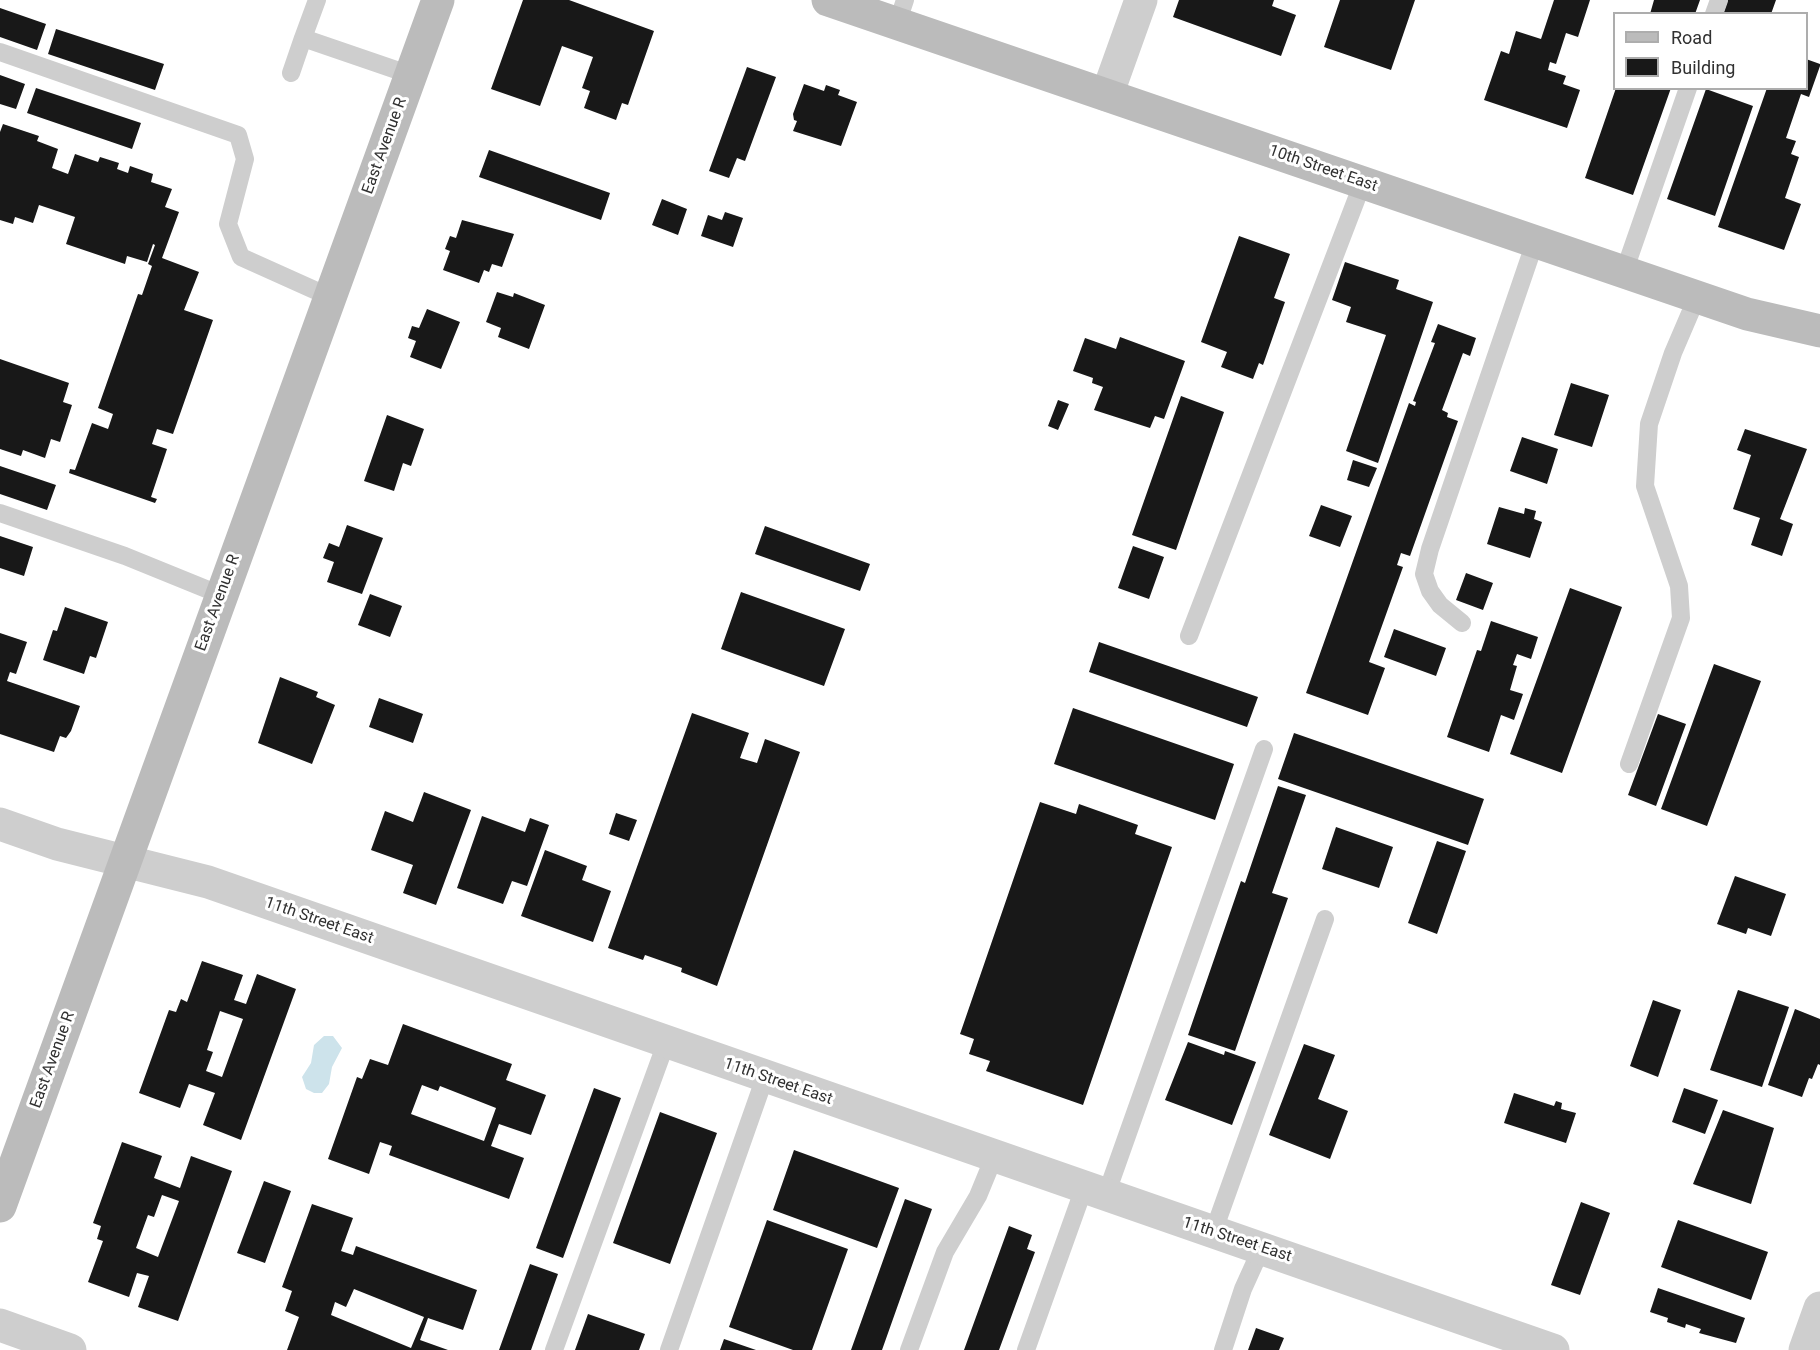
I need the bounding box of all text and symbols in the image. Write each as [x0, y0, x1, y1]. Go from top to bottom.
legend [1613, 12, 1808, 90]
text: Road [1671, 27, 1712, 48]
text: Building [1671, 57, 1735, 78]
street label: East Avenue R [359, 95, 411, 197]
street label: 10th Street East [1266, 141, 1380, 197]
street label: East Avenue R [192, 552, 244, 654]
street label: 11th Street East [262, 893, 376, 949]
street label: East Avenue R [27, 1009, 79, 1111]
street label: 11th Street East [721, 1054, 835, 1110]
street label: 11th Street East [1180, 1213, 1294, 1267]

